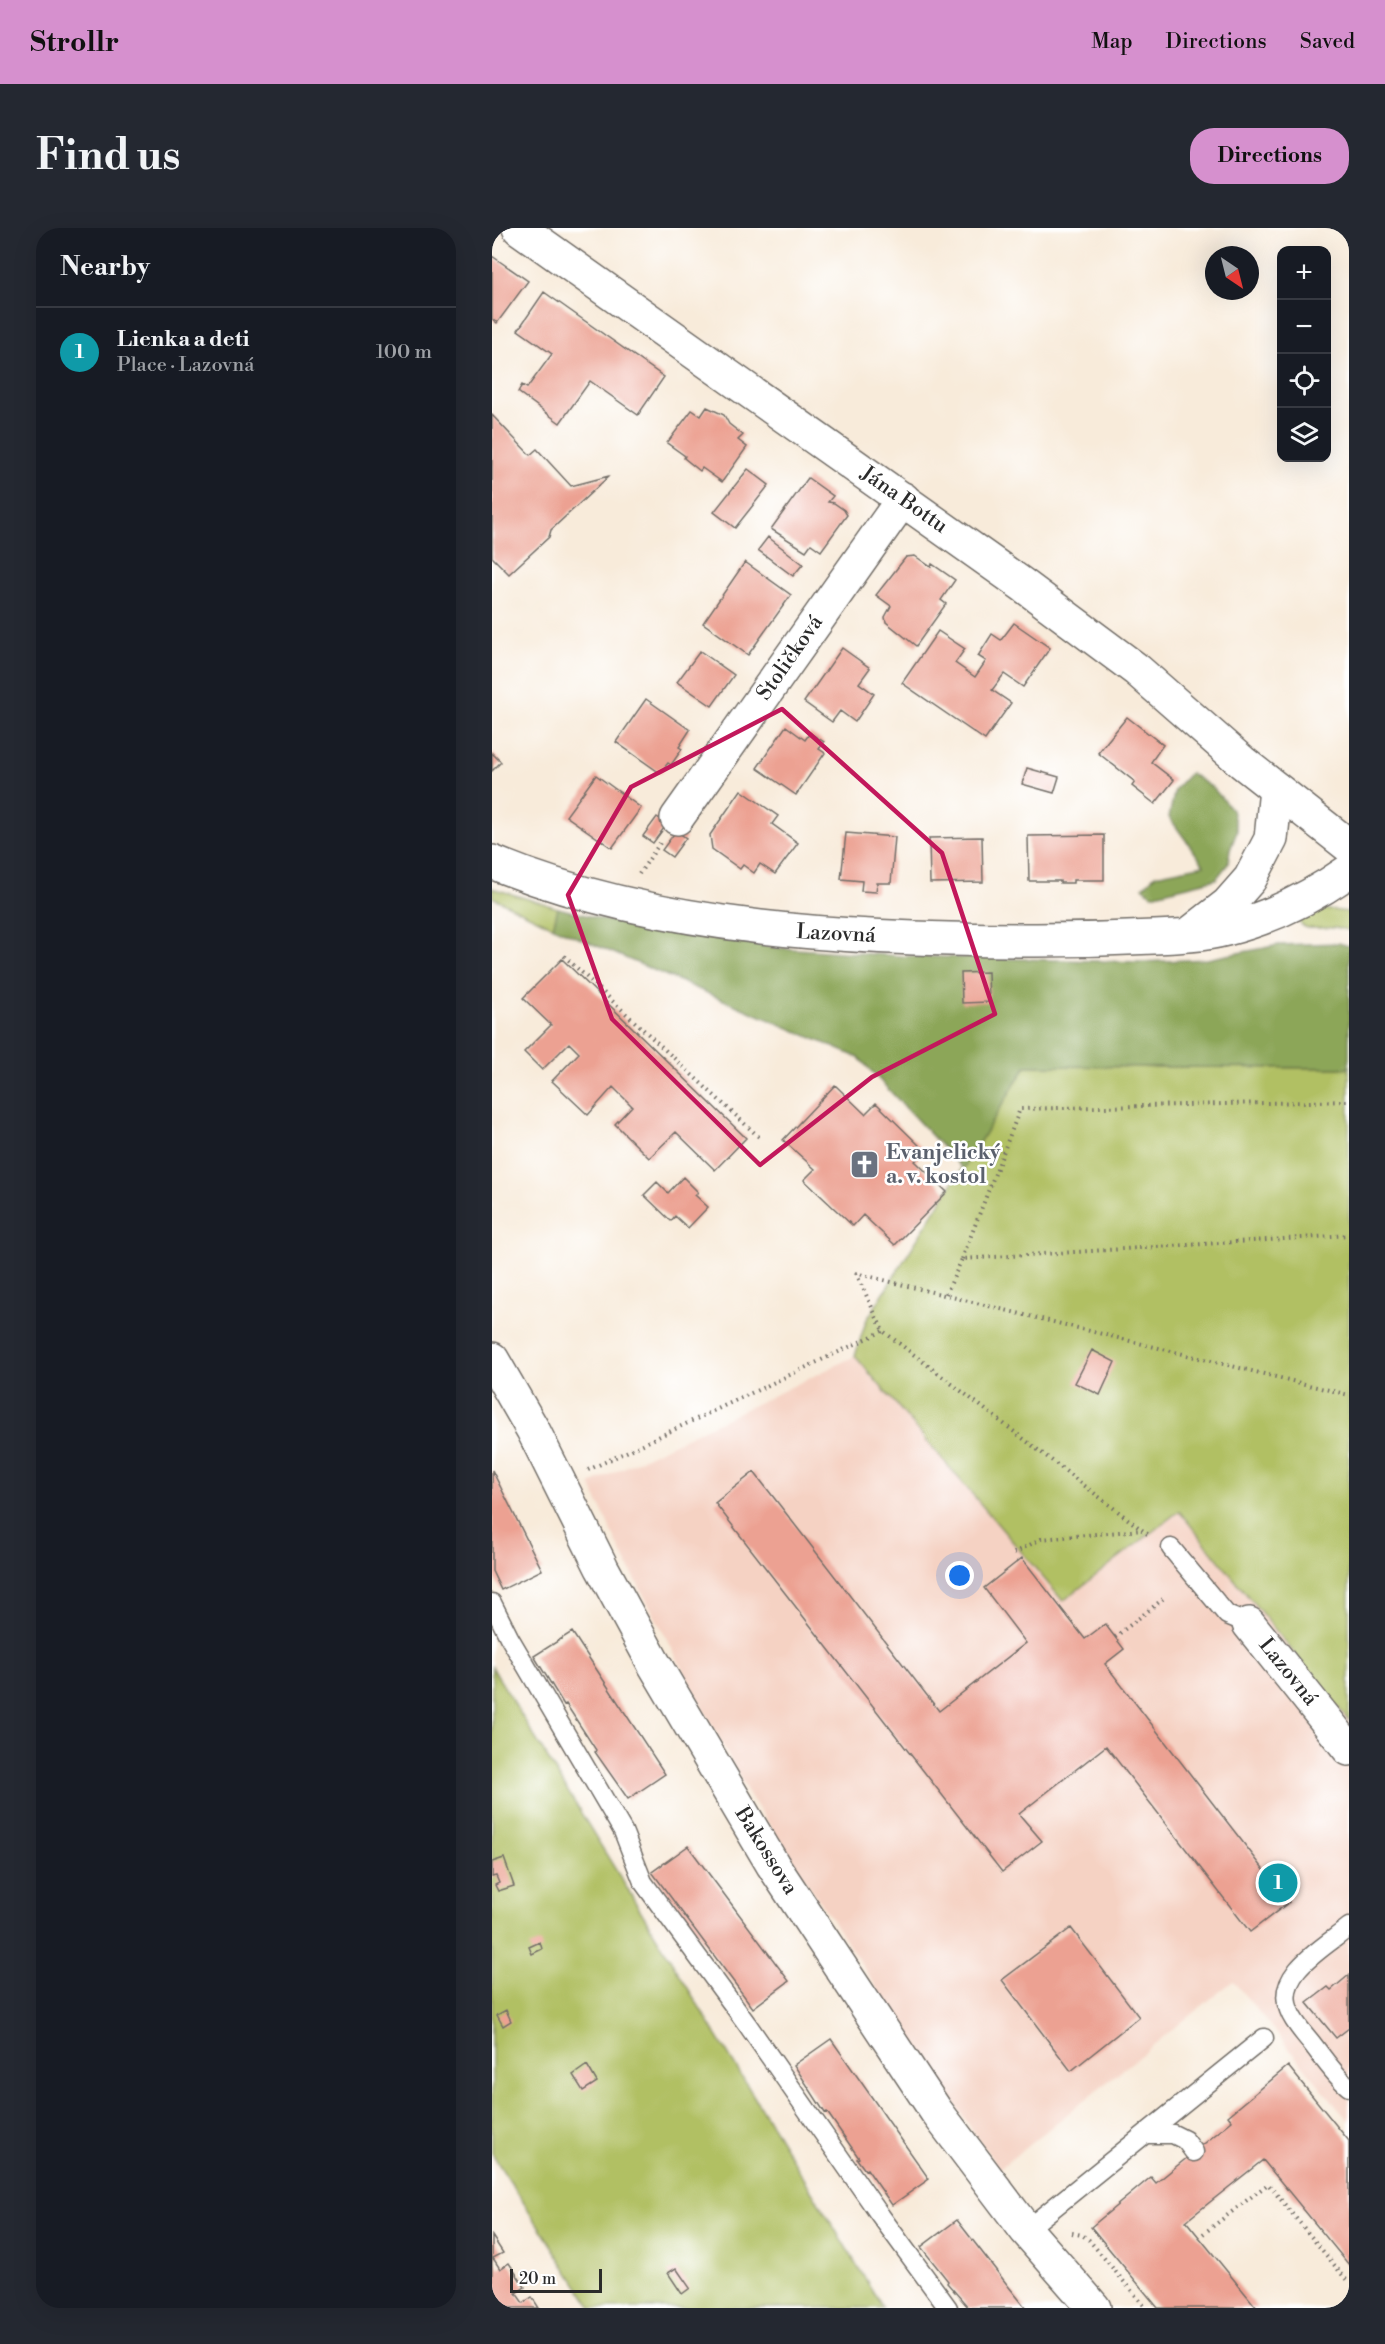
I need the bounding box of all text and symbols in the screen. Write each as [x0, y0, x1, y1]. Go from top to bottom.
text: Strollr [30, 25, 119, 60]
text: Map [1091, 29, 1133, 55]
text: Directions [1166, 29, 1267, 55]
text: Saved [1300, 29, 1355, 55]
button: Directions [1190, 128, 1349, 184]
text: Find us [36, 130, 180, 183]
north arrow [1205, 246, 1259, 300]
map controls [1277, 246, 1331, 462]
button: + [1277, 246, 1331, 300]
text: Nearby [60, 251, 150, 283]
button: − [1277, 300, 1331, 354]
text: Lienka a deti [117, 326, 250, 353]
text: 1 [75, 340, 84, 365]
text: 100 m [376, 340, 432, 365]
text: Place · Lazovná [117, 353, 254, 378]
button: locate [1277, 354, 1331, 408]
button: layers [1277, 408, 1331, 462]
street label: Jána Bottu [855, 460, 953, 539]
street label: Stoličková [751, 610, 829, 706]
street label: Lazovná [796, 919, 877, 949]
place label: Evanjelický a. v. kostol [886, 1140, 1001, 1190]
church icon: Evanjelický a. v. kostol [849, 1149, 881, 1181]
your location [945, 1561, 974, 1590]
street label: Lazovná [1253, 1633, 1323, 1711]
street label: Bakossova [728, 1801, 803, 1900]
pin: 1 [1258, 1860, 1298, 1906]
scale bar [510, 2266, 602, 2294]
text: 20 m [519, 2269, 556, 2289]

